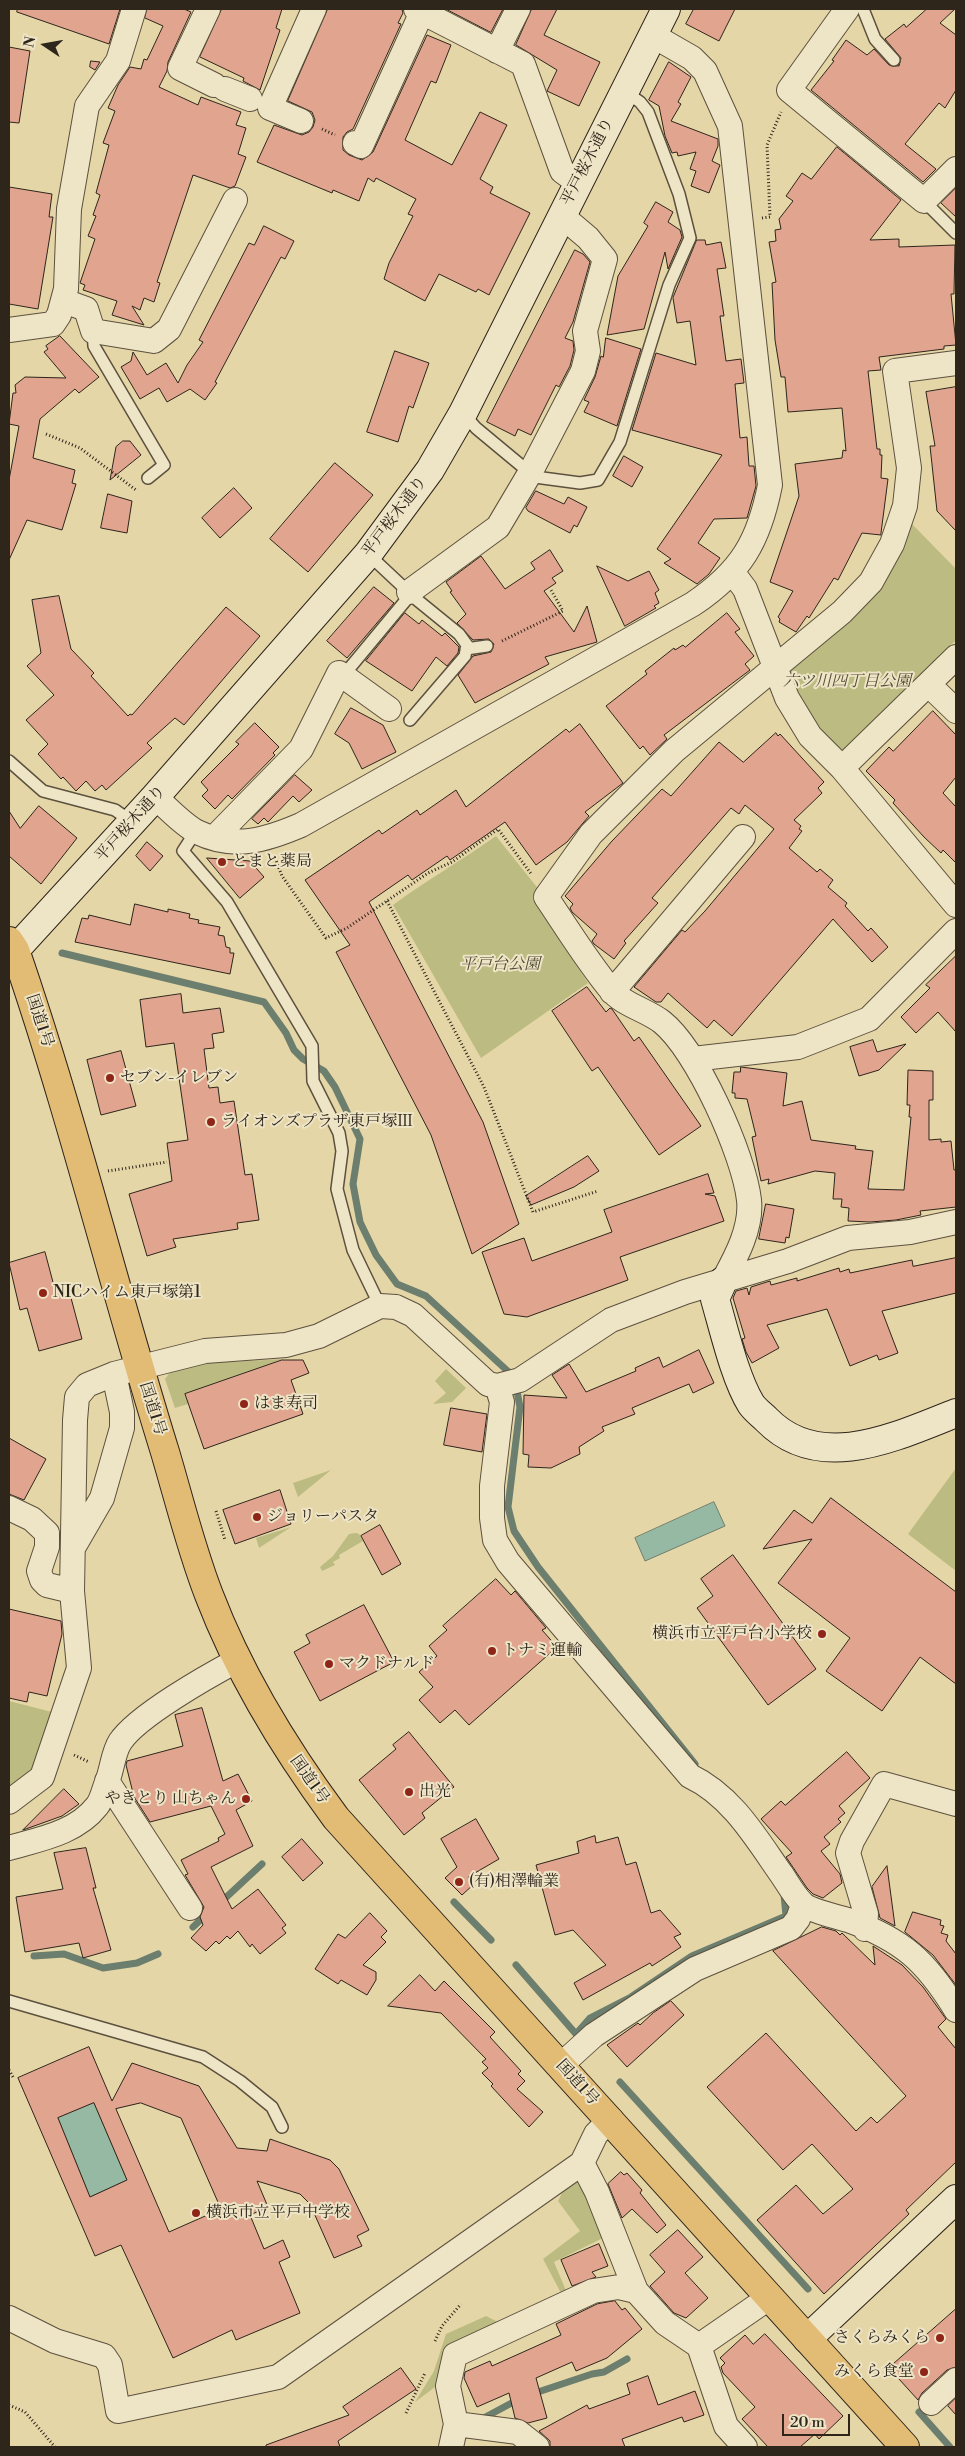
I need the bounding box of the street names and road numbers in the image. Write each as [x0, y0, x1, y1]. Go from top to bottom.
street label: 平戸桜木通り [558, 115, 618, 209]
street label: 平戸桜木通り [358, 473, 432, 561]
street label: 平戸桜木通り [92, 782, 170, 866]
street label: 国道1号 [21, 992, 57, 1050]
street label: 国道1号 [135, 1380, 169, 1438]
street label: 国道1号 [285, 1752, 333, 1808]
street label: 国道1号 [551, 2056, 603, 2110]

